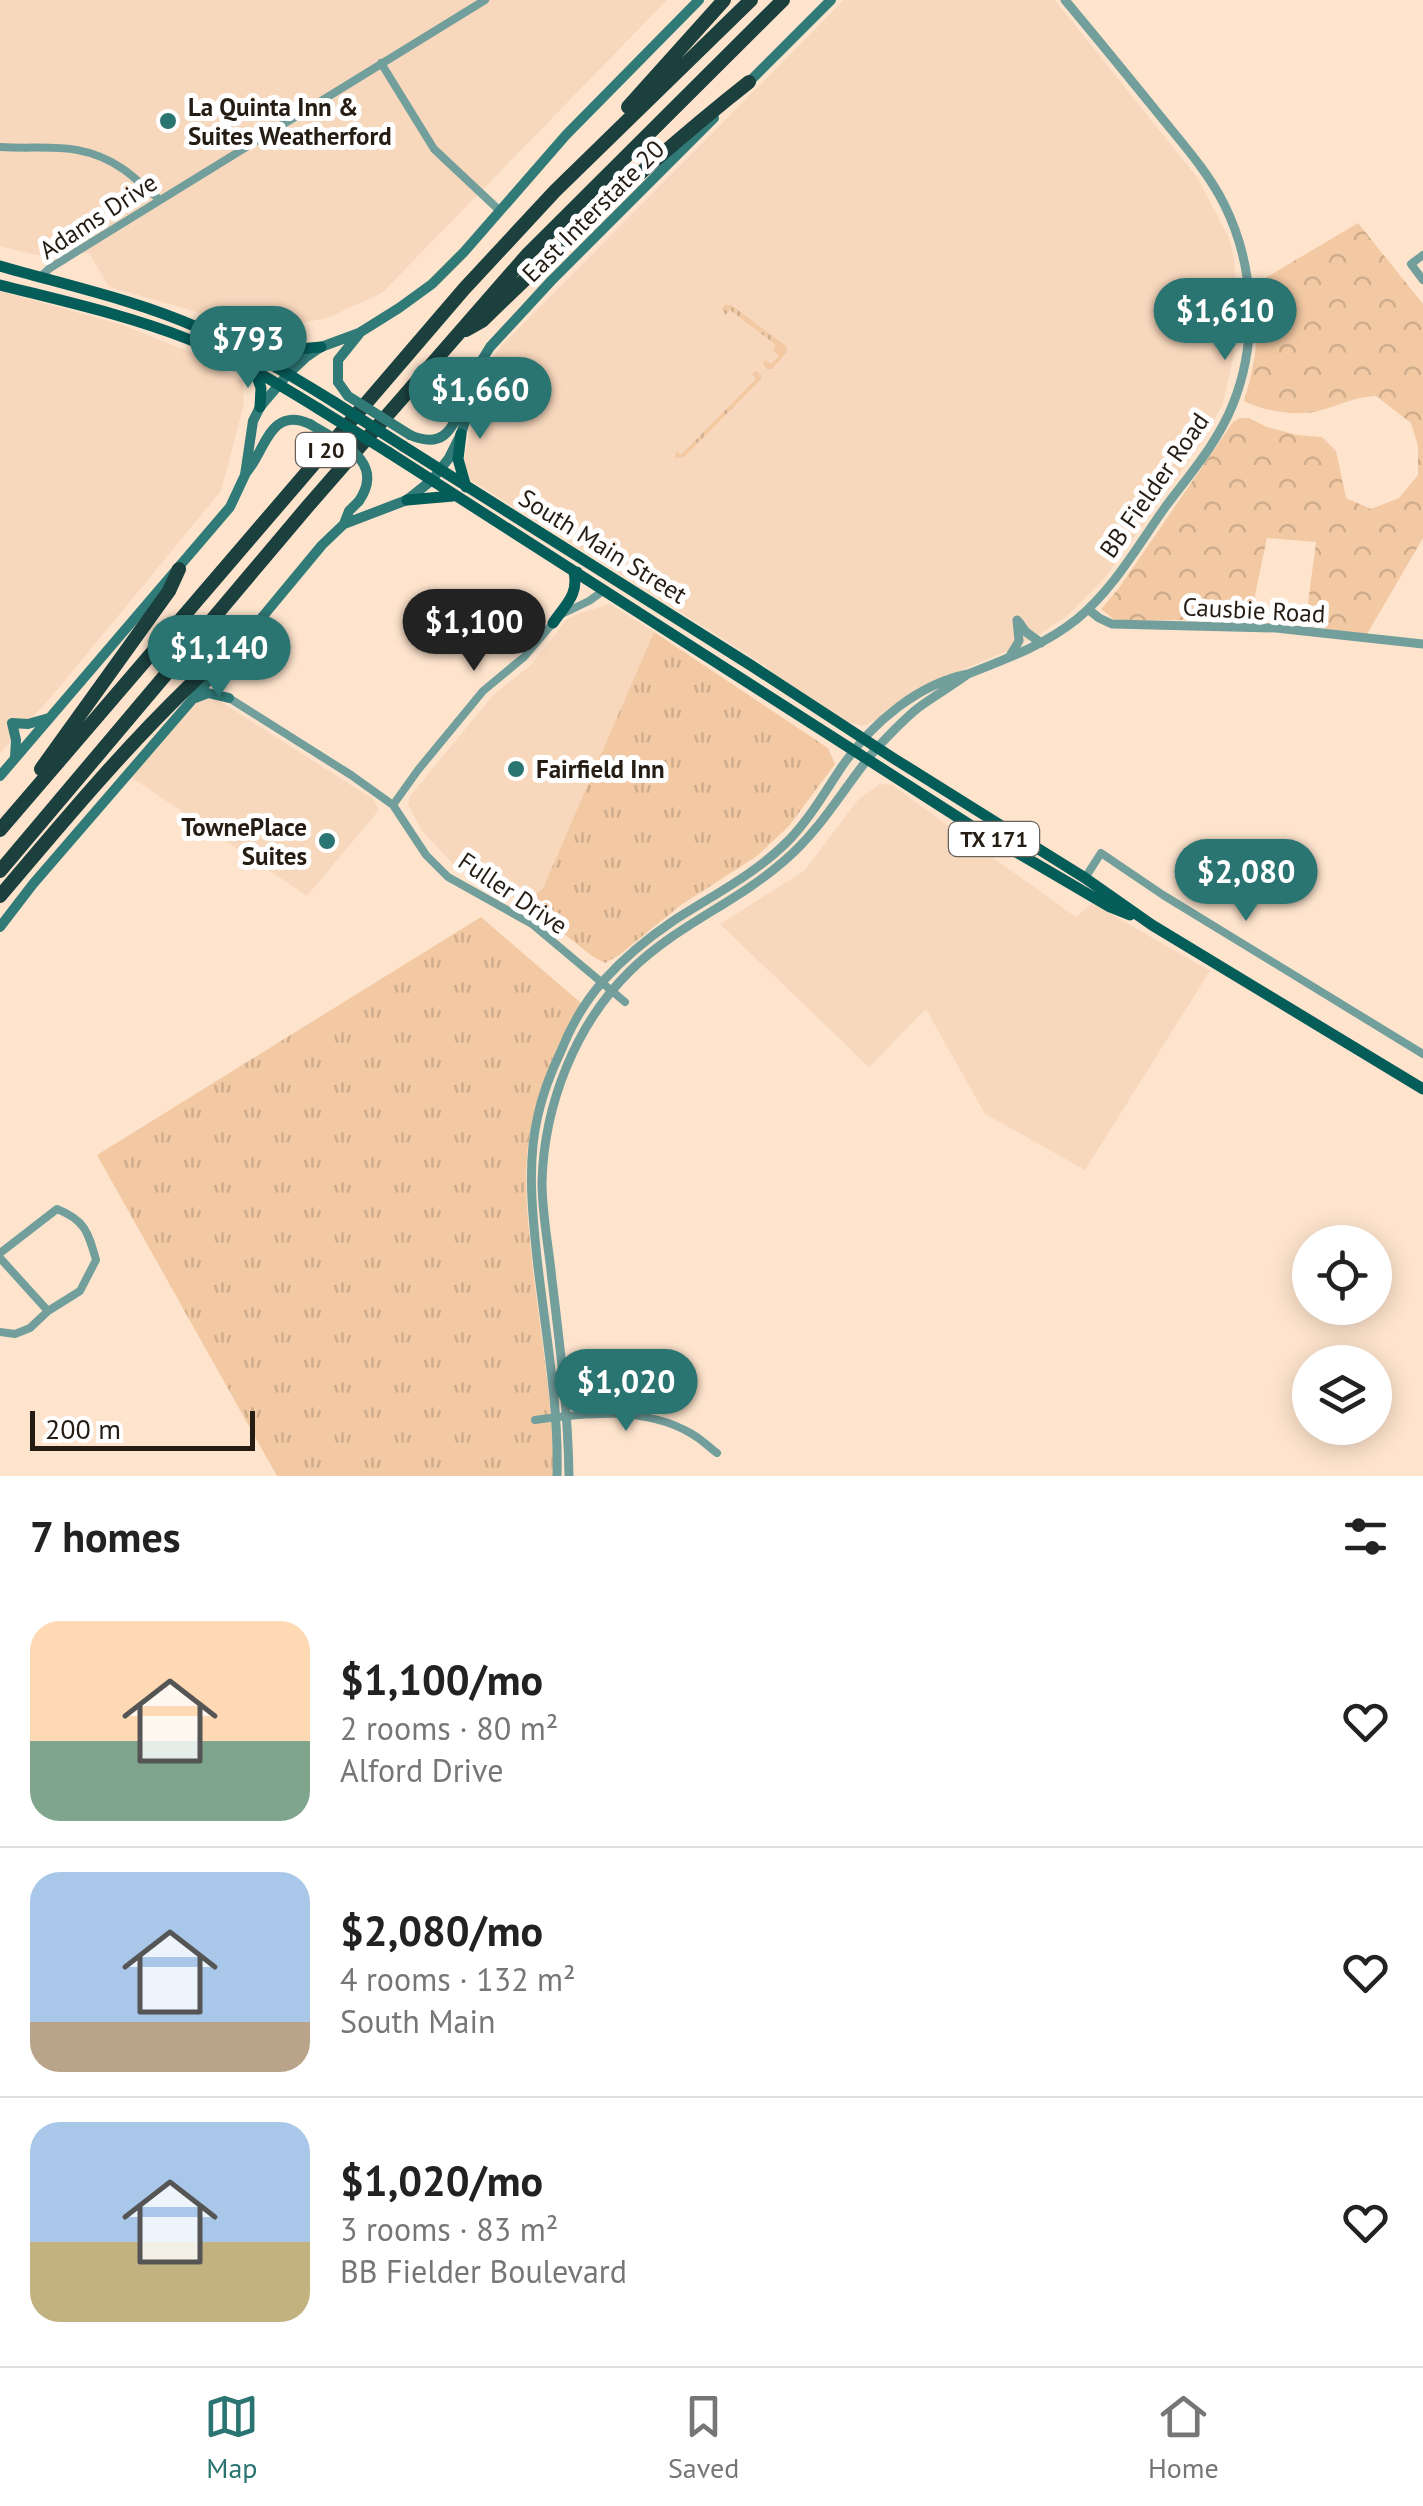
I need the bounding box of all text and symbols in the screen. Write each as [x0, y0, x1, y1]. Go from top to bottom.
place label: La Quinta Inn & Suites Weatherford [188, 91, 392, 152]
marker: La Quinta Inn & Suites Weatherford [157, 110, 179, 132]
street label: East Interstate 20 [515, 133, 671, 289]
street label: Adams Drive [33, 166, 163, 266]
pin: $1,610 [1144, 278, 1306, 363]
text: $1,610 [1176, 289, 1274, 331]
pin: $793 [189, 306, 307, 391]
text: $793 [212, 317, 284, 359]
pin: $1,660 [399, 357, 561, 442]
text: $1,660 [431, 368, 529, 410]
street label: BB Fielder Road [1092, 406, 1216, 564]
road number: I 20 [296, 433, 356, 467]
street label: South Main Street [513, 482, 693, 611]
pin: $1,100 [393, 589, 555, 674]
street label: Causbie Road [1182, 590, 1326, 630]
text: $1,100 [425, 600, 523, 642]
pin: $1,140 [138, 615, 300, 700]
text: $1,140 [170, 626, 268, 668]
place label: Fairfield Inn [536, 753, 665, 785]
marker: Fairfield Inn [505, 758, 527, 780]
place label: TownePlace Suites [181, 811, 307, 872]
road number: TX 171 [949, 822, 1039, 856]
marker: TownePlace Suites [316, 830, 338, 852]
pin: $2,080 [1165, 839, 1327, 924]
street label: Fuller Drive [452, 845, 574, 941]
text: $2,080 [1197, 850, 1295, 892]
map controls [1292, 1225, 1392, 1445]
button: locate [1292, 1225, 1392, 1325]
button: layers [1292, 1345, 1392, 1445]
pin: $1,020 [545, 1349, 707, 1434]
text: $1,020 [577, 1360, 675, 1402]
scale bar [30, 1406, 255, 1450]
text: 200 m [45, 1410, 121, 1447]
text: 7 homes [30, 1509, 181, 1564]
icon: filters [1338, 1509, 1393, 1564]
text: $1,100/mo [340, 1652, 543, 1707]
icon: home [110, 1661, 230, 1781]
icon: heart [1338, 1694, 1393, 1749]
text: 2 rooms · 80 m² [340, 1707, 558, 1749]
text: Alford Drive [340, 1749, 503, 1791]
text: $2,080/mo [340, 1903, 543, 1958]
icon: home [110, 1912, 230, 2032]
icon: heart [1338, 1945, 1393, 2000]
text: 4 rooms · 132 m² [340, 1958, 576, 2000]
text: South Main [340, 2000, 496, 2042]
text: $1,020/mo [340, 2153, 543, 2208]
icon: home [110, 2162, 230, 2282]
icon: heart [1338, 2195, 1393, 2250]
text: 3 rooms · 83 m² [340, 2208, 558, 2250]
text: BB Fielder Boulevard [340, 2250, 627, 2292]
tab: Map [204, 2389, 259, 2486]
tab: Saved [668, 2389, 739, 2486]
tab: Home [1148, 2389, 1219, 2486]

